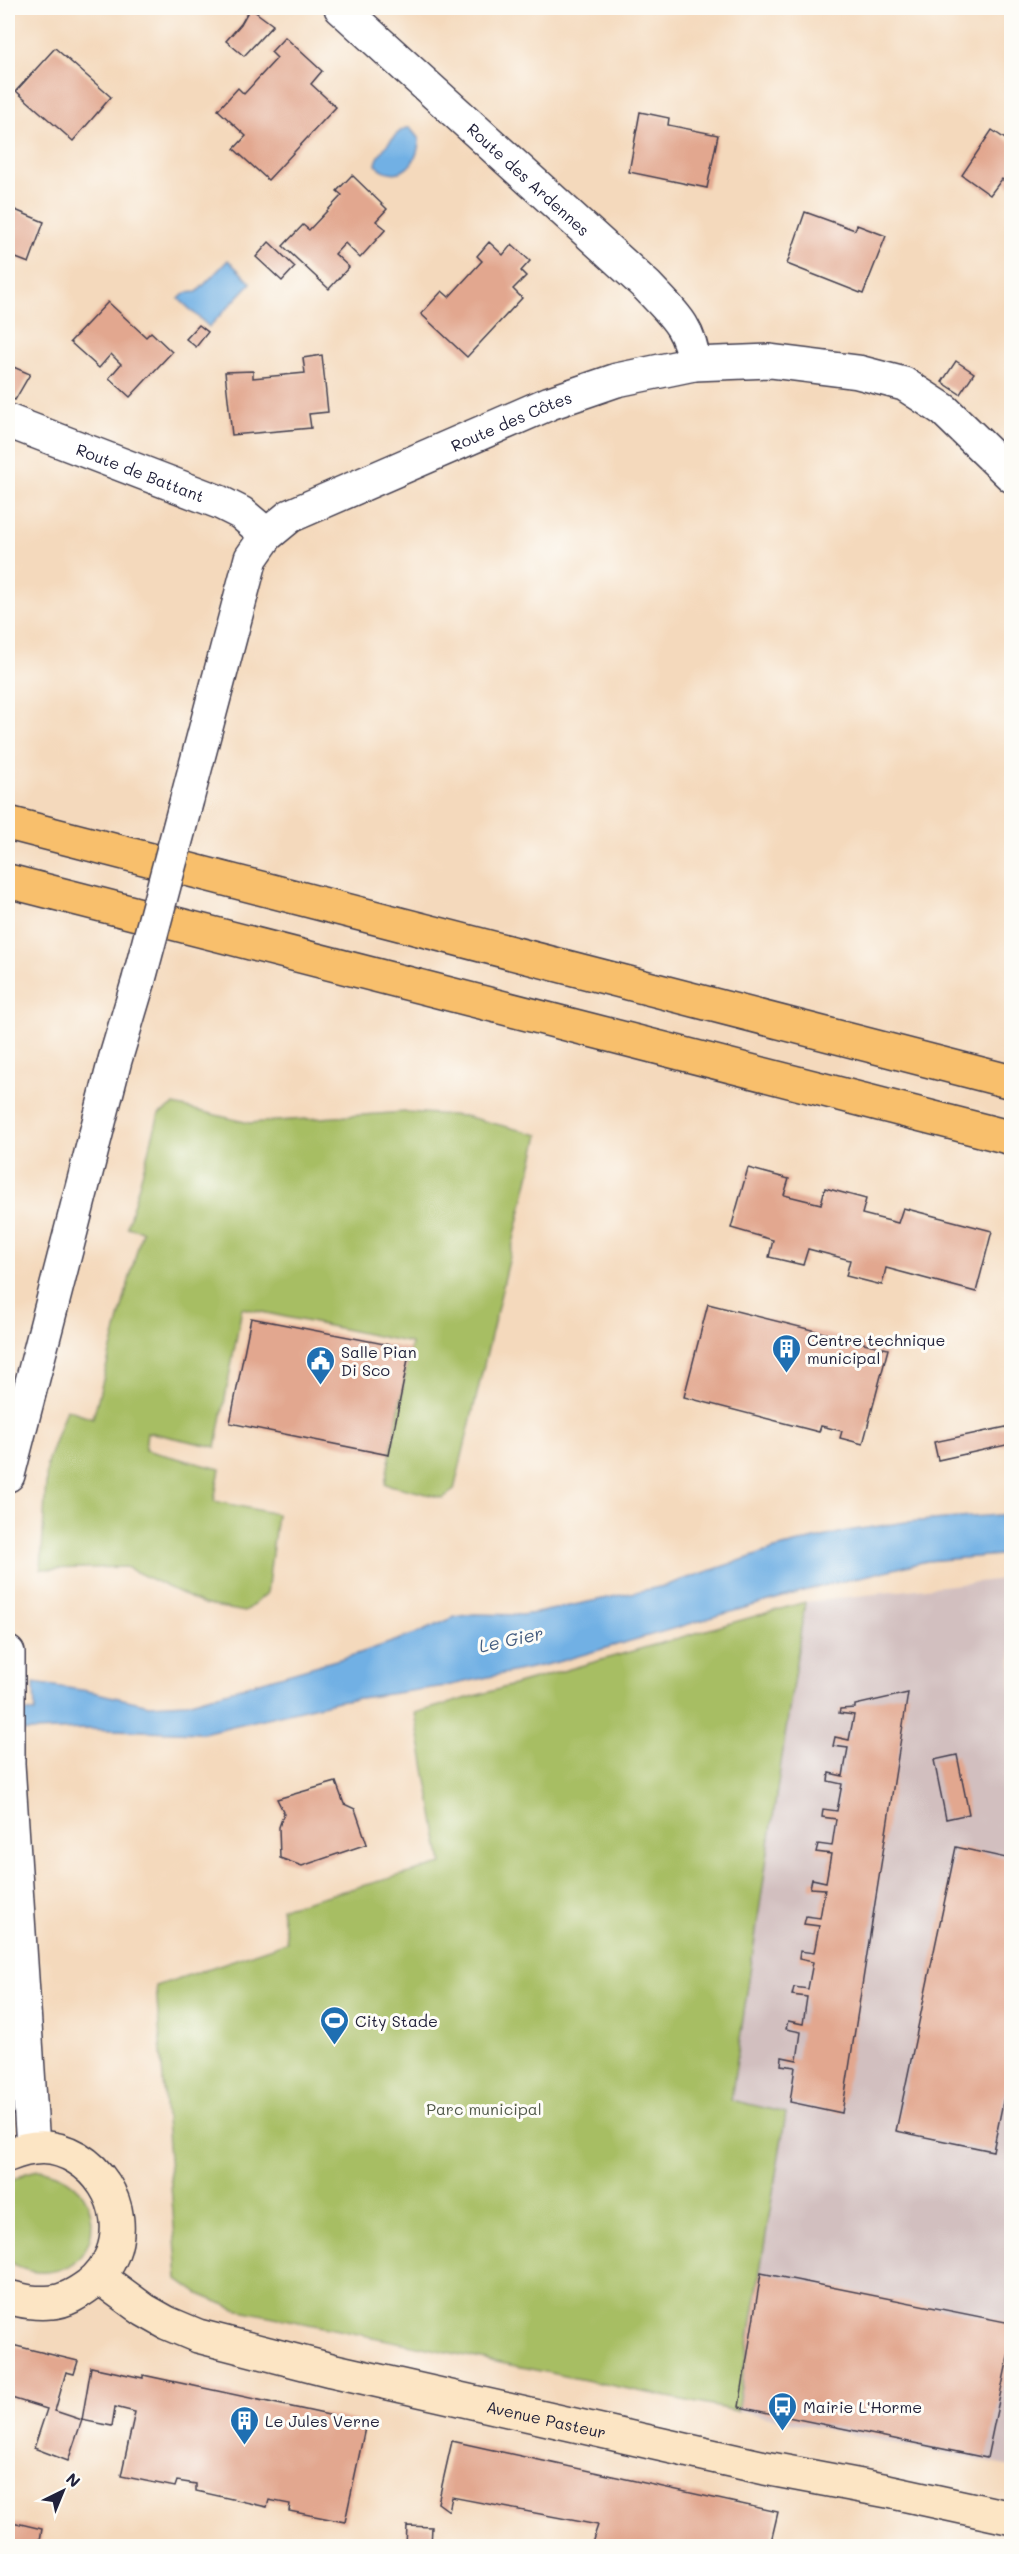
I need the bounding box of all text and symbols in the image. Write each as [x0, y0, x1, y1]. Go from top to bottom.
street label: Route des Ardennes [463, 118, 595, 240]
street label: Route des Côtes [447, 386, 574, 455]
street label: Route de Battant [73, 438, 208, 506]
place label: Centre technique municipal [807, 1329, 945, 1368]
building icon: Centre technique municipal [770, 1332, 802, 1374]
place label: Salle Pian Di Sco [341, 1341, 417, 1380]
public building icon: Salle Pian Di Sco [304, 1344, 336, 1386]
water label: Le Gier [477, 1620, 545, 1658]
sports icon: City Stade [318, 2004, 350, 2046]
place label: City Stade [355, 2010, 438, 2031]
park label: Parc municipal [426, 2098, 542, 2119]
bus stop icon: Mairie L'Horme [766, 2390, 798, 2432]
street label: Avenue Pasteur [485, 2395, 608, 2442]
place label: Mairie L'Horme [803, 2396, 922, 2417]
building icon: Le Jules Verne [228, 2404, 260, 2446]
place label: Le Jules Verne [265, 2410, 380, 2431]
north arrow [33, 2461, 93, 2521]
text: N [62, 2468, 85, 2491]

